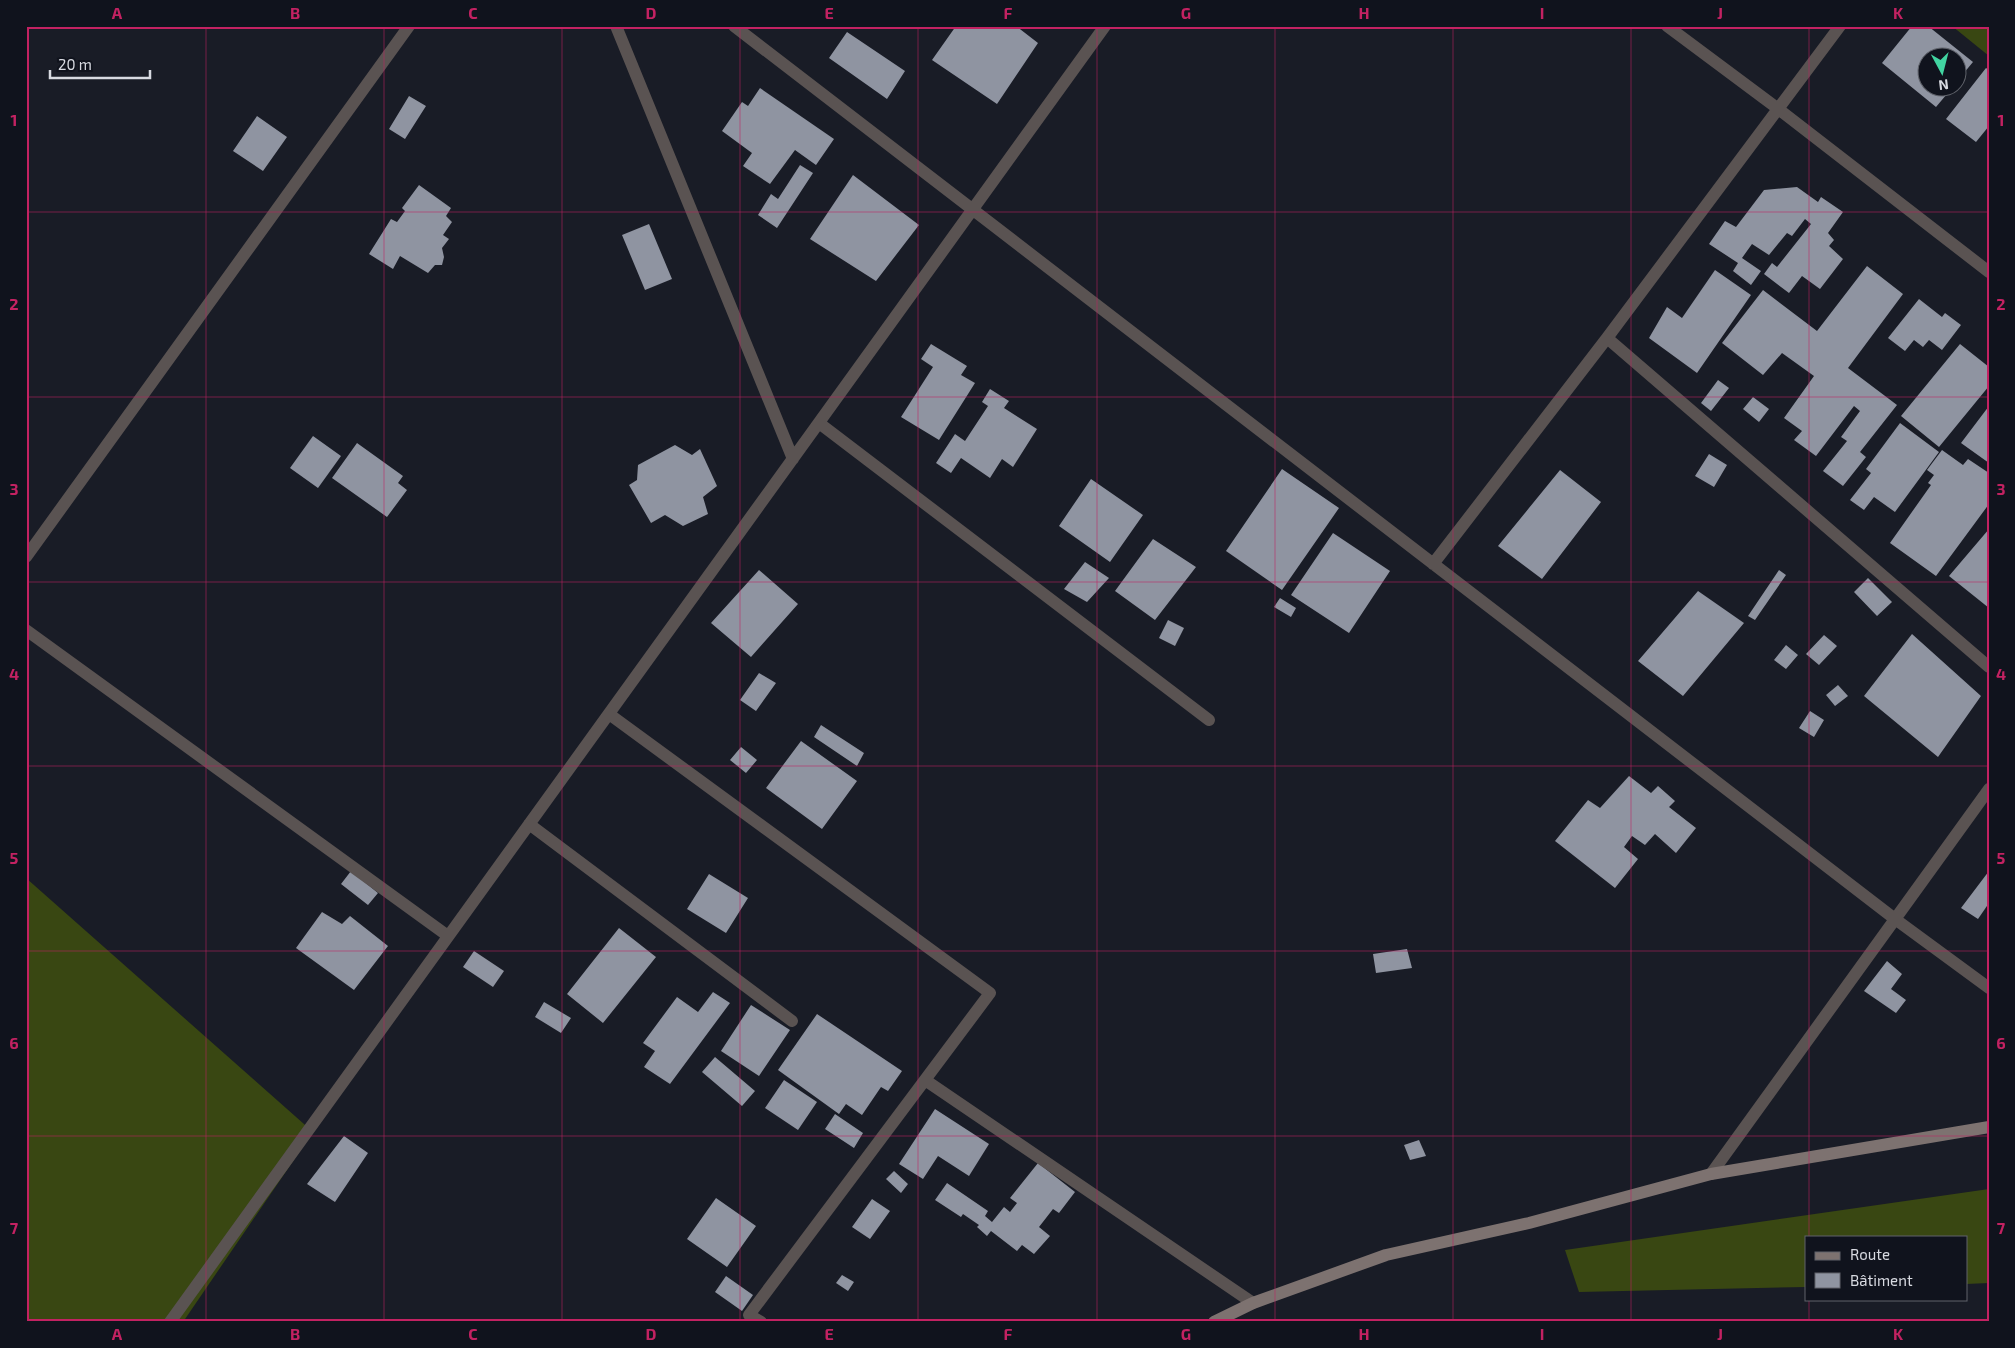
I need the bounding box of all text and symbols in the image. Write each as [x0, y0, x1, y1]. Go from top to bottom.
text: A [112, 3, 123, 22]
text: B [290, 3, 300, 22]
text: C [468, 3, 478, 22]
text: D [646, 3, 657, 22]
text: E [824, 3, 834, 22]
text: F [1004, 3, 1013, 22]
text: G [1181, 3, 1191, 22]
text: H [1358, 3, 1370, 22]
text: I [1540, 3, 1544, 22]
text: J [1717, 3, 1723, 22]
text: K [1893, 3, 1904, 22]
scale bar [50, 48, 150, 80]
north arrow [1918, 48, 1968, 98]
text: 20 m [58, 55, 92, 73]
text: N [1938, 76, 1950, 94]
text: 1 [11, 110, 17, 129]
text: 1 [1998, 110, 2004, 129]
text: 2 [9, 294, 19, 313]
text: 2 [1996, 294, 2006, 313]
text: 3 [9, 479, 19, 498]
text: 3 [1996, 479, 2006, 498]
text: 4 [9, 664, 19, 683]
text: 4 [1996, 664, 2006, 683]
text: 5 [10, 848, 19, 867]
text: 5 [1997, 848, 2006, 867]
text: 6 [9, 1033, 19, 1052]
text: 6 [1996, 1033, 2006, 1052]
text: 7 [10, 1218, 19, 1237]
text: 7 [1997, 1218, 2006, 1237]
legend [1805, 1236, 1968, 1300]
text: Route [1850, 1245, 1890, 1263]
text: Bâtiment [1850, 1271, 1913, 1289]
text: A [112, 1324, 123, 1343]
text: B [290, 1324, 300, 1343]
text: C [468, 1324, 478, 1343]
text: D [646, 1324, 657, 1343]
text: E [824, 1324, 834, 1343]
text: F [1004, 1324, 1013, 1343]
text: G [1181, 1324, 1191, 1343]
text: H [1358, 1324, 1370, 1343]
text: I [1540, 1324, 1544, 1343]
text: J [1717, 1324, 1723, 1343]
text: K [1893, 1324, 1904, 1343]

